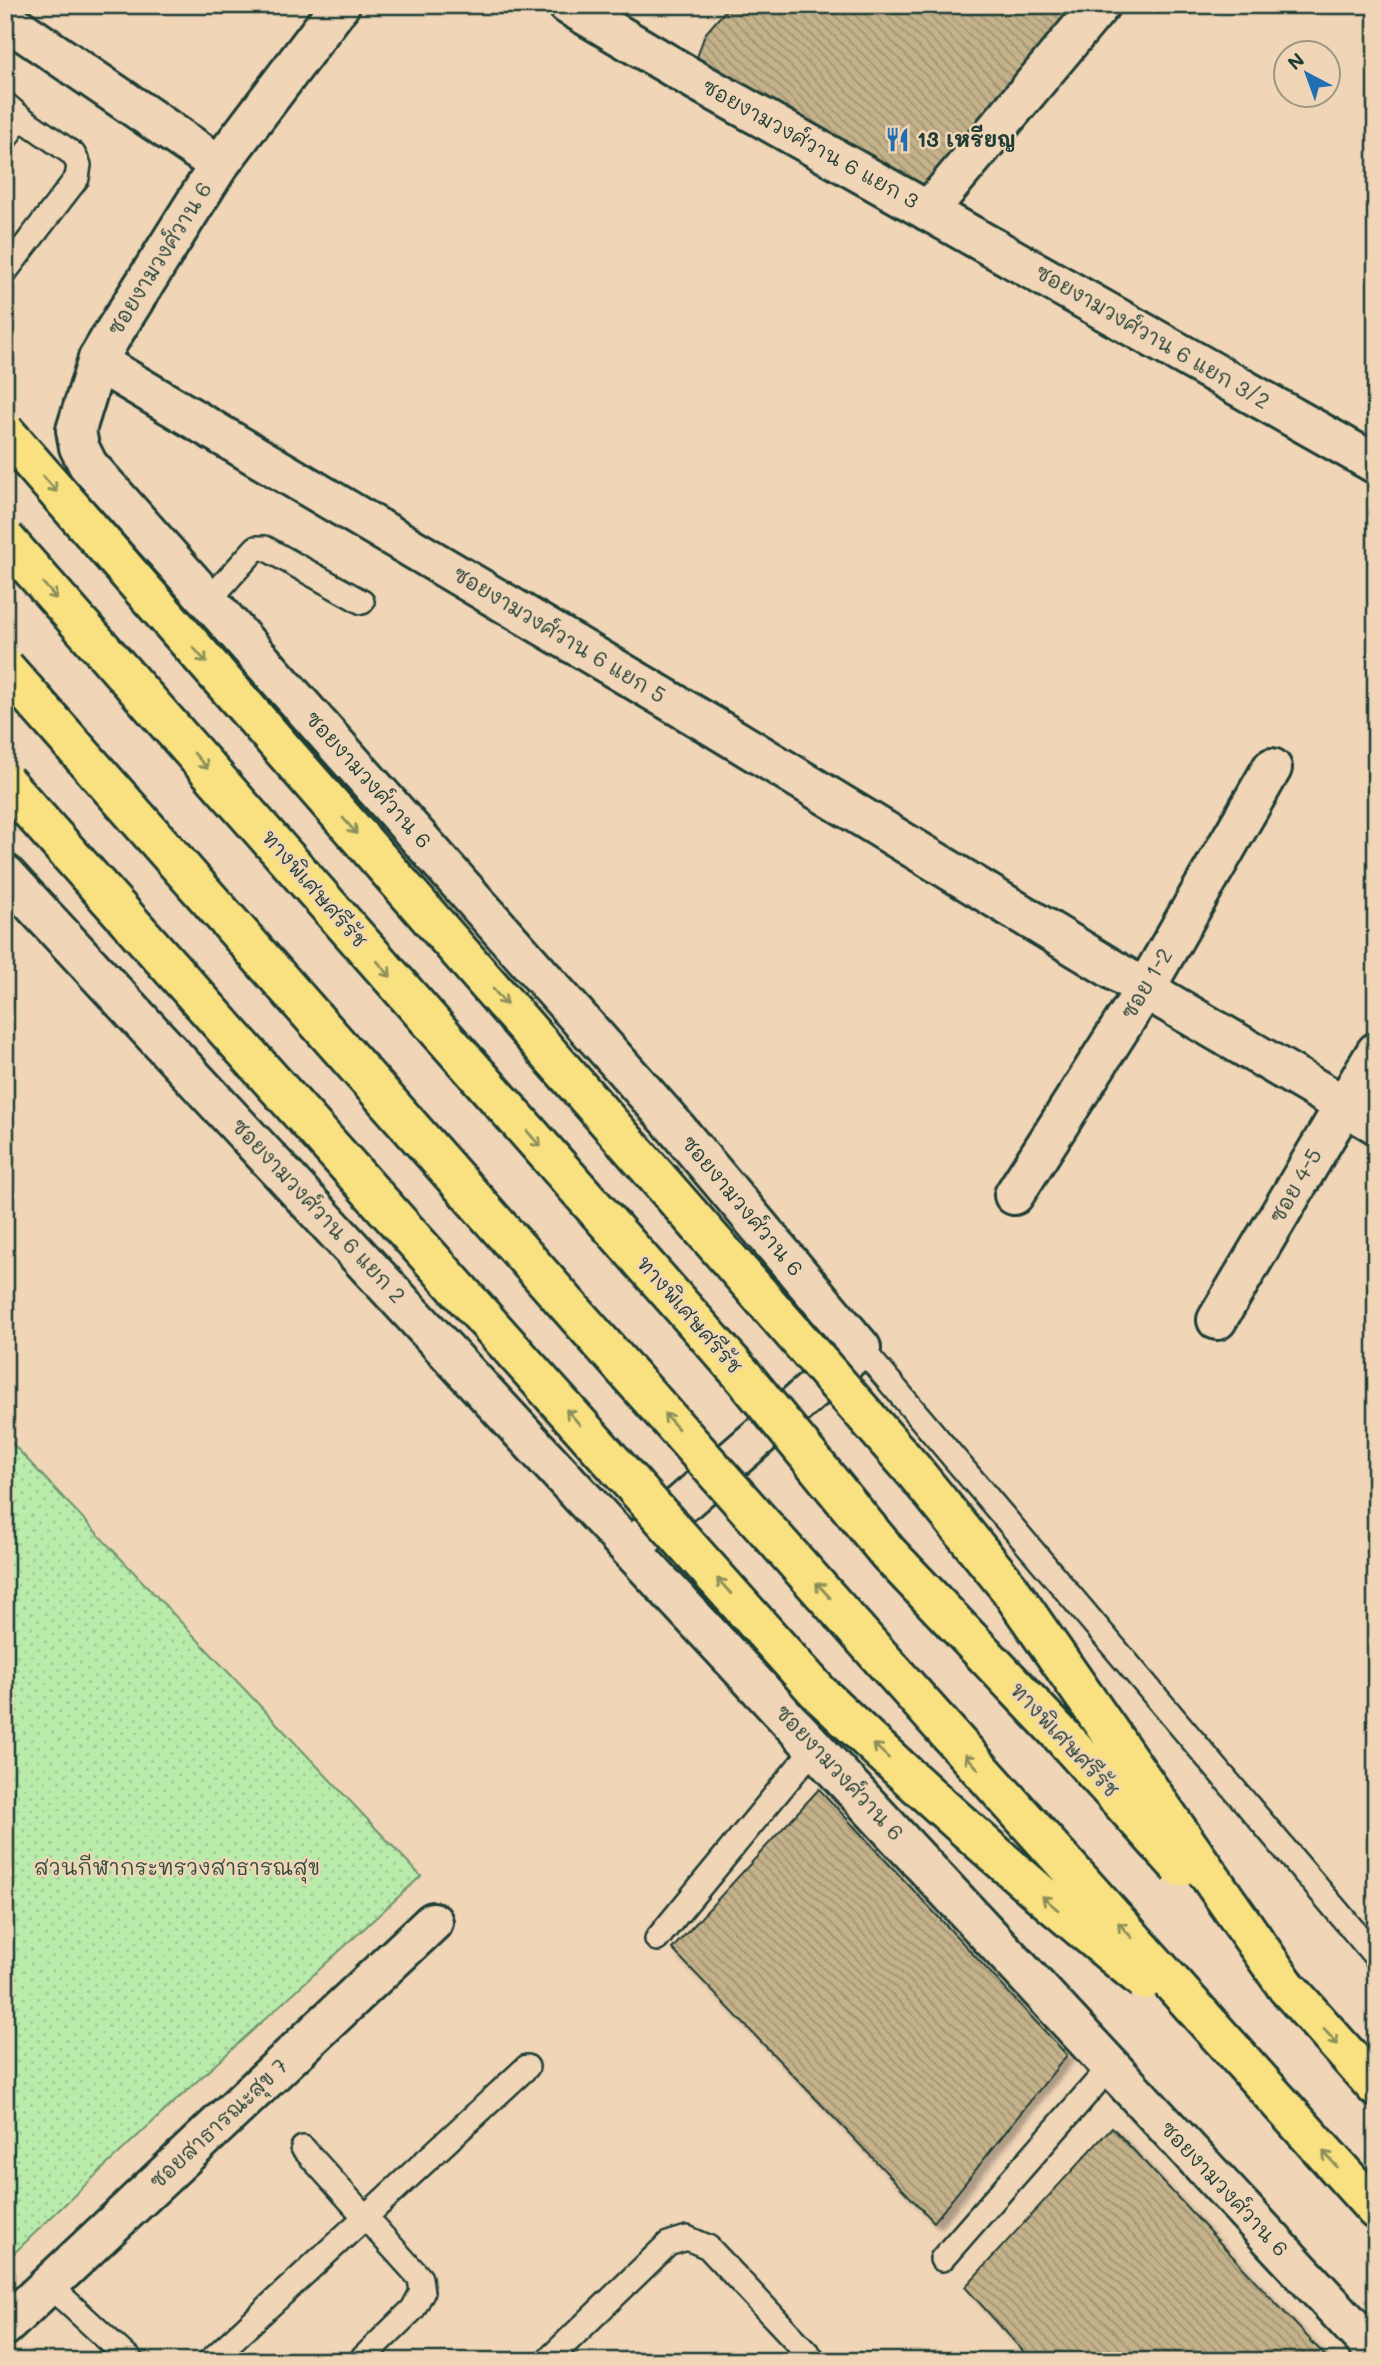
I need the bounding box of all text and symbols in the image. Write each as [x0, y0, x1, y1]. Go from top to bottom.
north arrow [1272, 38, 1342, 108]
text: N [1282, 47, 1309, 75]
street label: ซอยงามวงศ์วาน 6 แยก 3 [698, 71, 924, 214]
place label: 13 เหรียญ [917, 124, 1016, 152]
restaurant icon: 13 เหรียญ [883, 126, 911, 154]
street label: ซอยงามวงศ์วาน 6 [100, 176, 217, 340]
street label: ซอยงามวงศ์วาน 6 แยก 3/2 [1031, 257, 1275, 414]
one-way arrow [42, 474, 58, 492]
street label: ซอยงามวงศ์วาน 6 แยก 5 [449, 559, 671, 708]
one-way arrow [42, 581, 58, 599]
one-way arrow [192, 646, 208, 664]
street label: ซอยงามวงศ์วาน 6 [300, 704, 438, 853]
one-way arrow [193, 752, 209, 770]
one-way arrow [342, 817, 358, 835]
street label: ทางพิเศษศรีรัช [256, 823, 374, 953]
street label: ซอย 1-2 [1114, 943, 1177, 1024]
one-way arrow [376, 959, 392, 977]
one-way arrow [492, 988, 508, 1006]
street label: ซอยงามวงศ์วาน 6 แยก 2 [226, 1112, 412, 1308]
street label: ซอยงามวงศ์วาน 6 [676, 1129, 810, 1281]
one-way arrow [526, 1130, 542, 1148]
street label: ซอย 4-5 [1263, 1143, 1327, 1227]
street label: ทางพิเศษศรีรัช [631, 1249, 749, 1379]
one-way arrow [564, 1409, 581, 1426]
one-way arrow [663, 1412, 679, 1430]
one-way arrow [716, 1578, 732, 1596]
one-way arrow [815, 1582, 831, 1600]
street label: ทางพิเศษศรีรัช [1005, 1676, 1126, 1802]
street label: ซอยงามวงศ์วาน 6 [770, 1698, 910, 1845]
one-way arrow [872, 1743, 889, 1760]
one-way arrow [965, 1753, 981, 1771]
park label: สวนกีฬากระทรวงสาธารณสุข [34, 1853, 320, 1884]
one-way arrow [1041, 1895, 1059, 1911]
one-way arrow [1117, 1922, 1133, 1940]
one-way arrow [1323, 2027, 1339, 2045]
street label: ซอยสาธารณะสุข 7 [143, 2052, 296, 2197]
street label: ซอยงามวงศ์วาน 6 [1155, 2114, 1295, 2261]
one-way arrow [1322, 2150, 1338, 2168]

